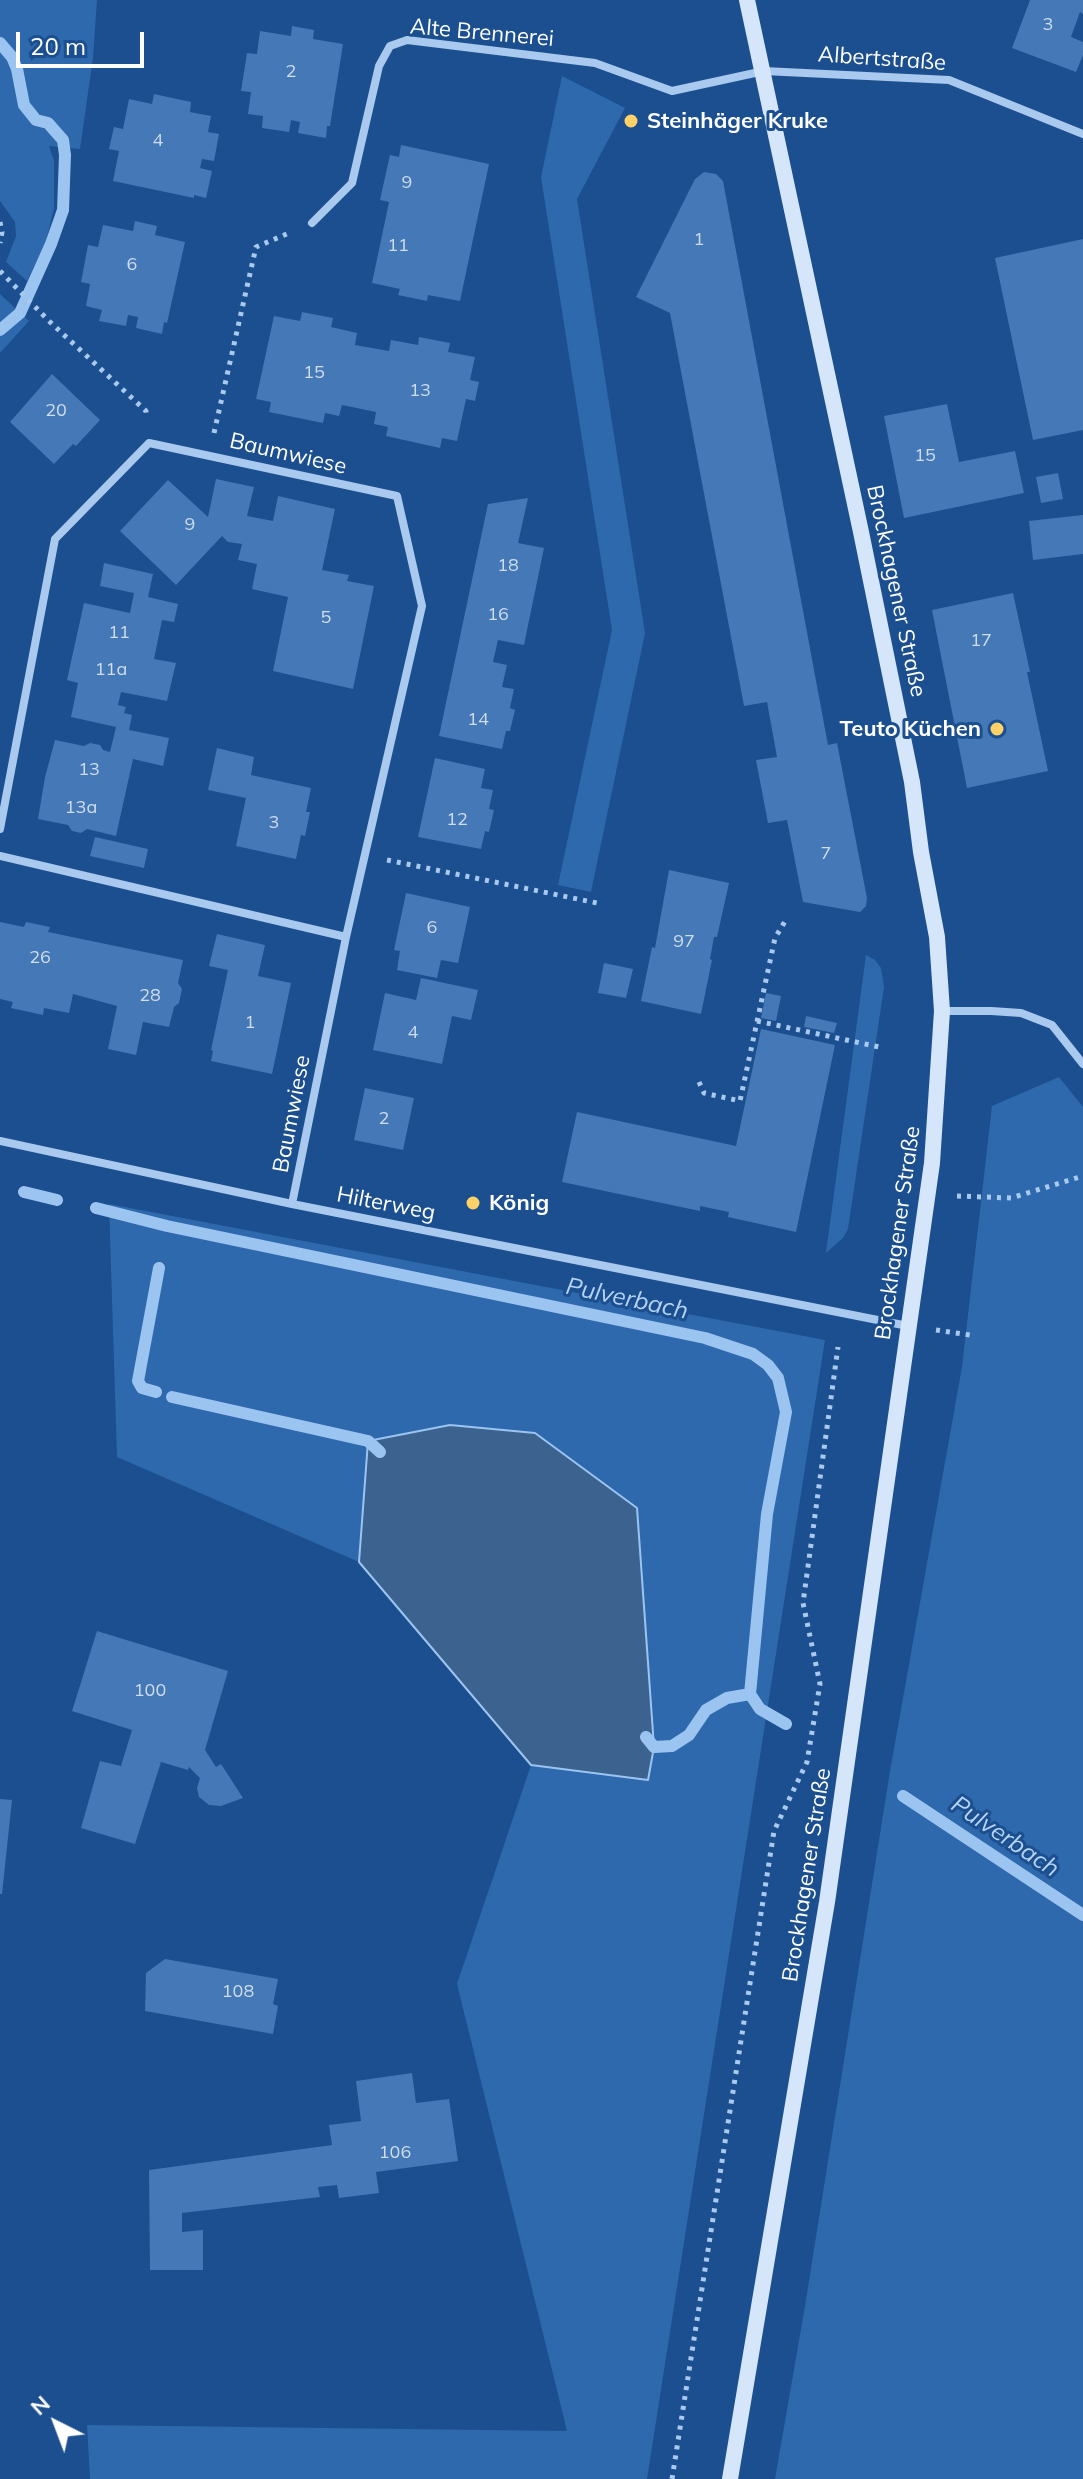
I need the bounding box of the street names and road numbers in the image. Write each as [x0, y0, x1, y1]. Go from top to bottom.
street label: Alte Brennerei [409, 14, 555, 52]
street label: Albertstraße [817, 41, 947, 77]
street label: Baumwiese [227, 428, 349, 480]
street label: Brockhagener Straße [861, 483, 931, 699]
street label: Baumwiese [268, 1053, 316, 1175]
street label: Brockhagener Straße [870, 1124, 926, 1342]
street label: Hilterweg [335, 1182, 437, 1226]
street label: Brockhagener Straße [777, 1766, 837, 1984]

